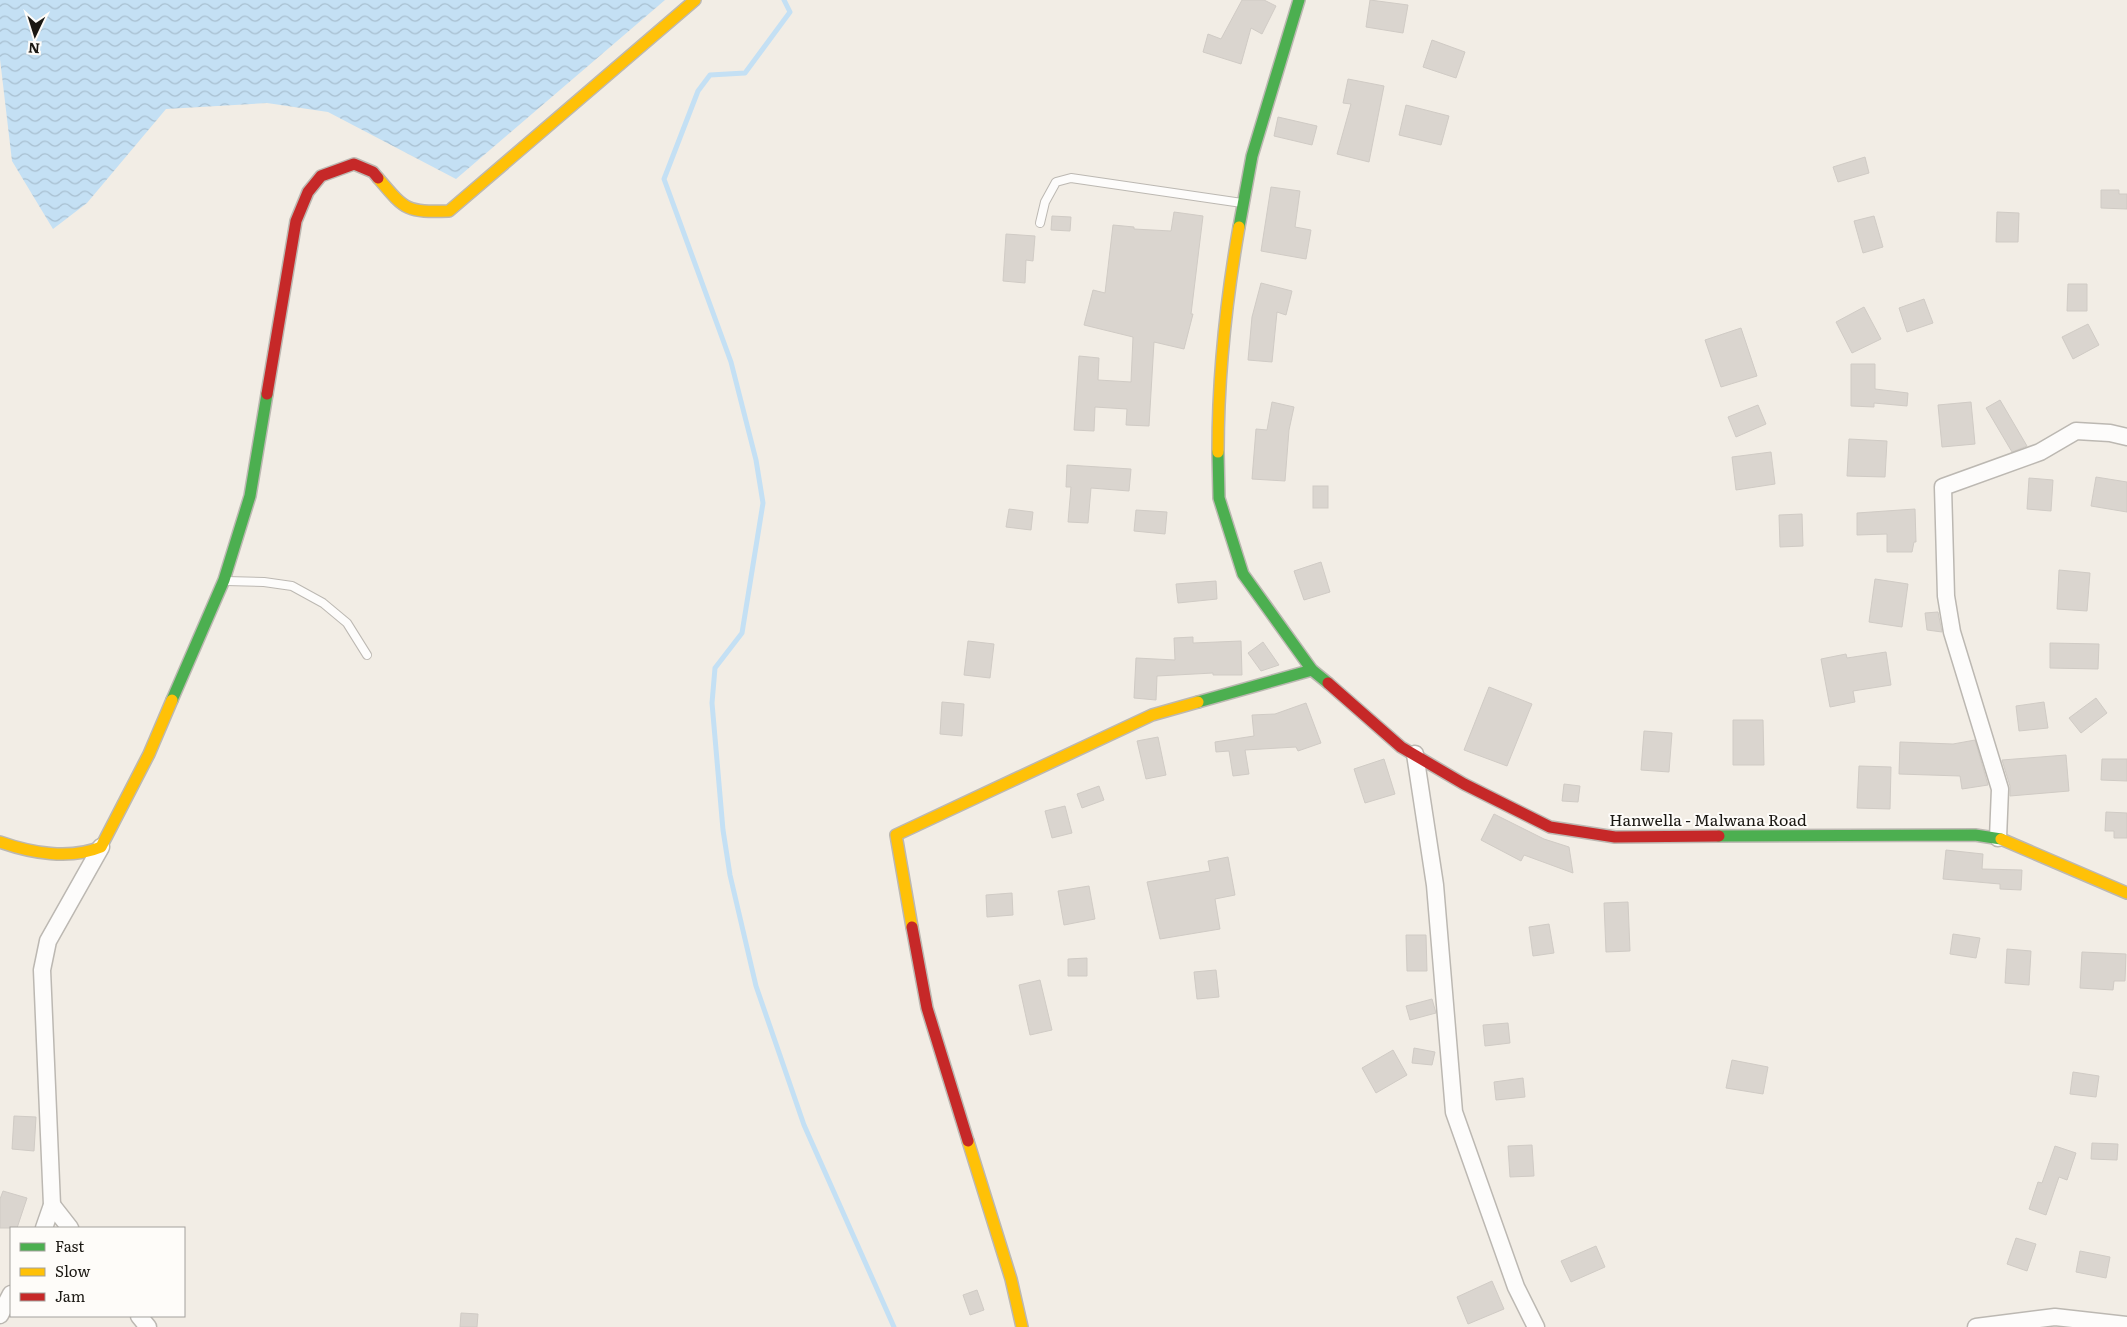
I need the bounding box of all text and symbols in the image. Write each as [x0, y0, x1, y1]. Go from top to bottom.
north arrow [10, 10, 60, 60]
text: N [27, 39, 41, 59]
street label: Hanwella - Malwana Road [1609, 807, 1807, 831]
legend [10, 1227, 185, 1317]
text: Fast [55, 1234, 84, 1257]
text: Slow [55, 1259, 90, 1282]
text: Jam [55, 1284, 86, 1307]

